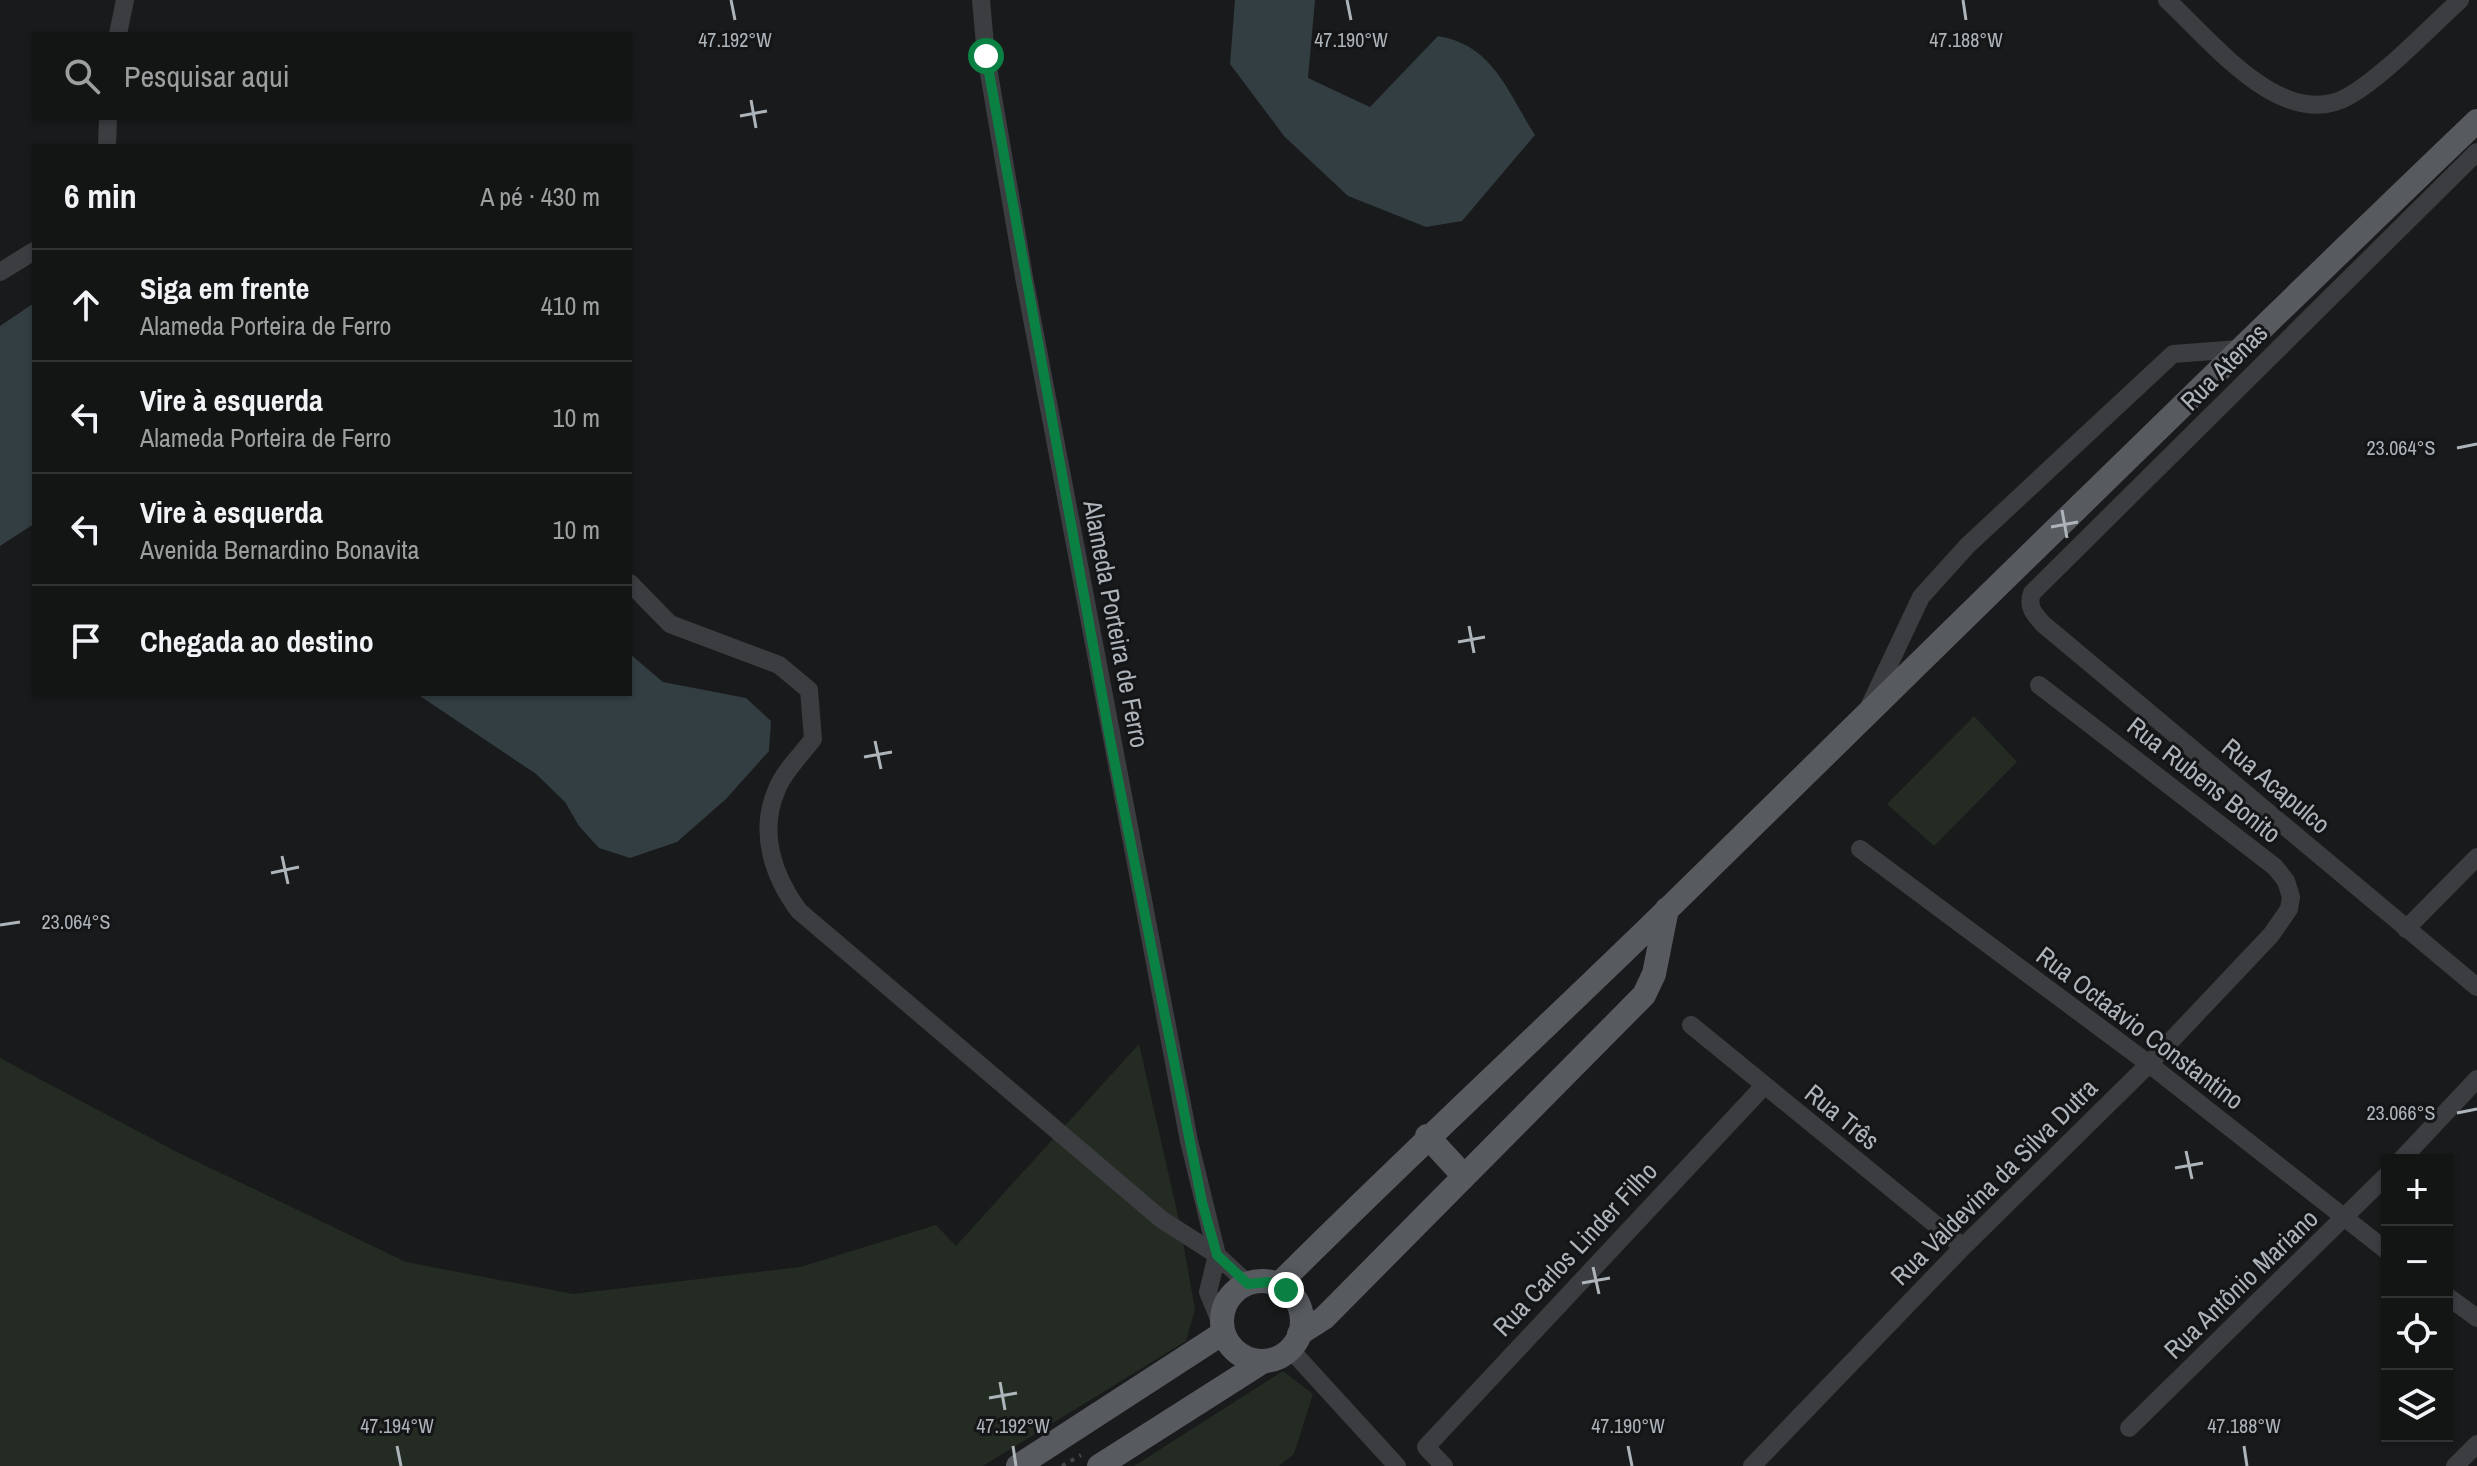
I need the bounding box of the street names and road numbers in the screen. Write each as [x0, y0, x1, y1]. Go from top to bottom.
street label: Rua Atenas [2172, 315, 2275, 418]
street label: Alameda Porteira de Ferro [1075, 496, 1158, 751]
street label: Rua Rubens Bonito [2120, 709, 2288, 851]
street label: Rua Acapulco [2215, 730, 2338, 841]
street label: Rua Octaávio Constantino [2029, 938, 2251, 1117]
street label: Rua Valdevina da Silva Dutra [1883, 1070, 2105, 1293]
street label: Rua Três [1798, 1076, 1887, 1157]
street label: Rua Carlos Linder Filho [1485, 1154, 1665, 1343]
street label: Rua Antônio Mariano [2156, 1201, 2325, 1366]

